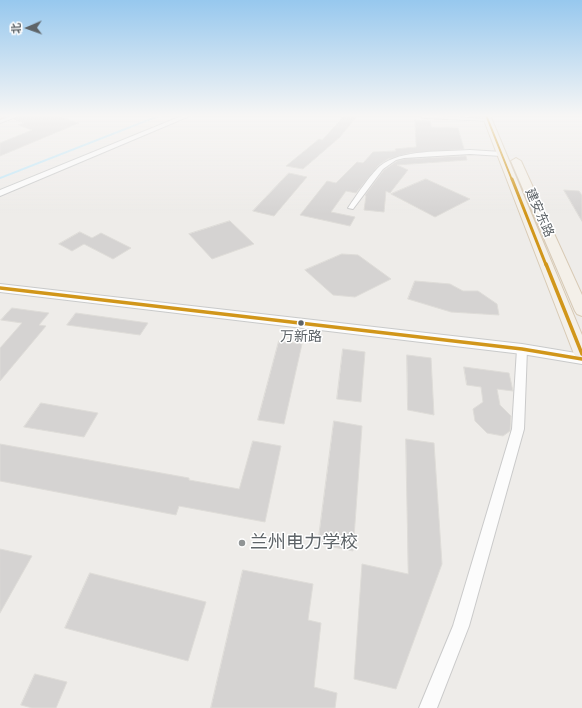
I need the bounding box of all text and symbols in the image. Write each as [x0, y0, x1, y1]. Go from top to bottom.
north arrow [8, 8, 48, 48]
text: 北 [9, 23, 23, 34]
street label: 建安东路 [521, 186, 557, 240]
marker: 万新路 [296, 318, 306, 328]
place label: 万新路 [280, 329, 322, 345]
place label: 兰州电力学校 [250, 532, 358, 554]
marker: 兰州电力学校 [237, 538, 247, 548]

